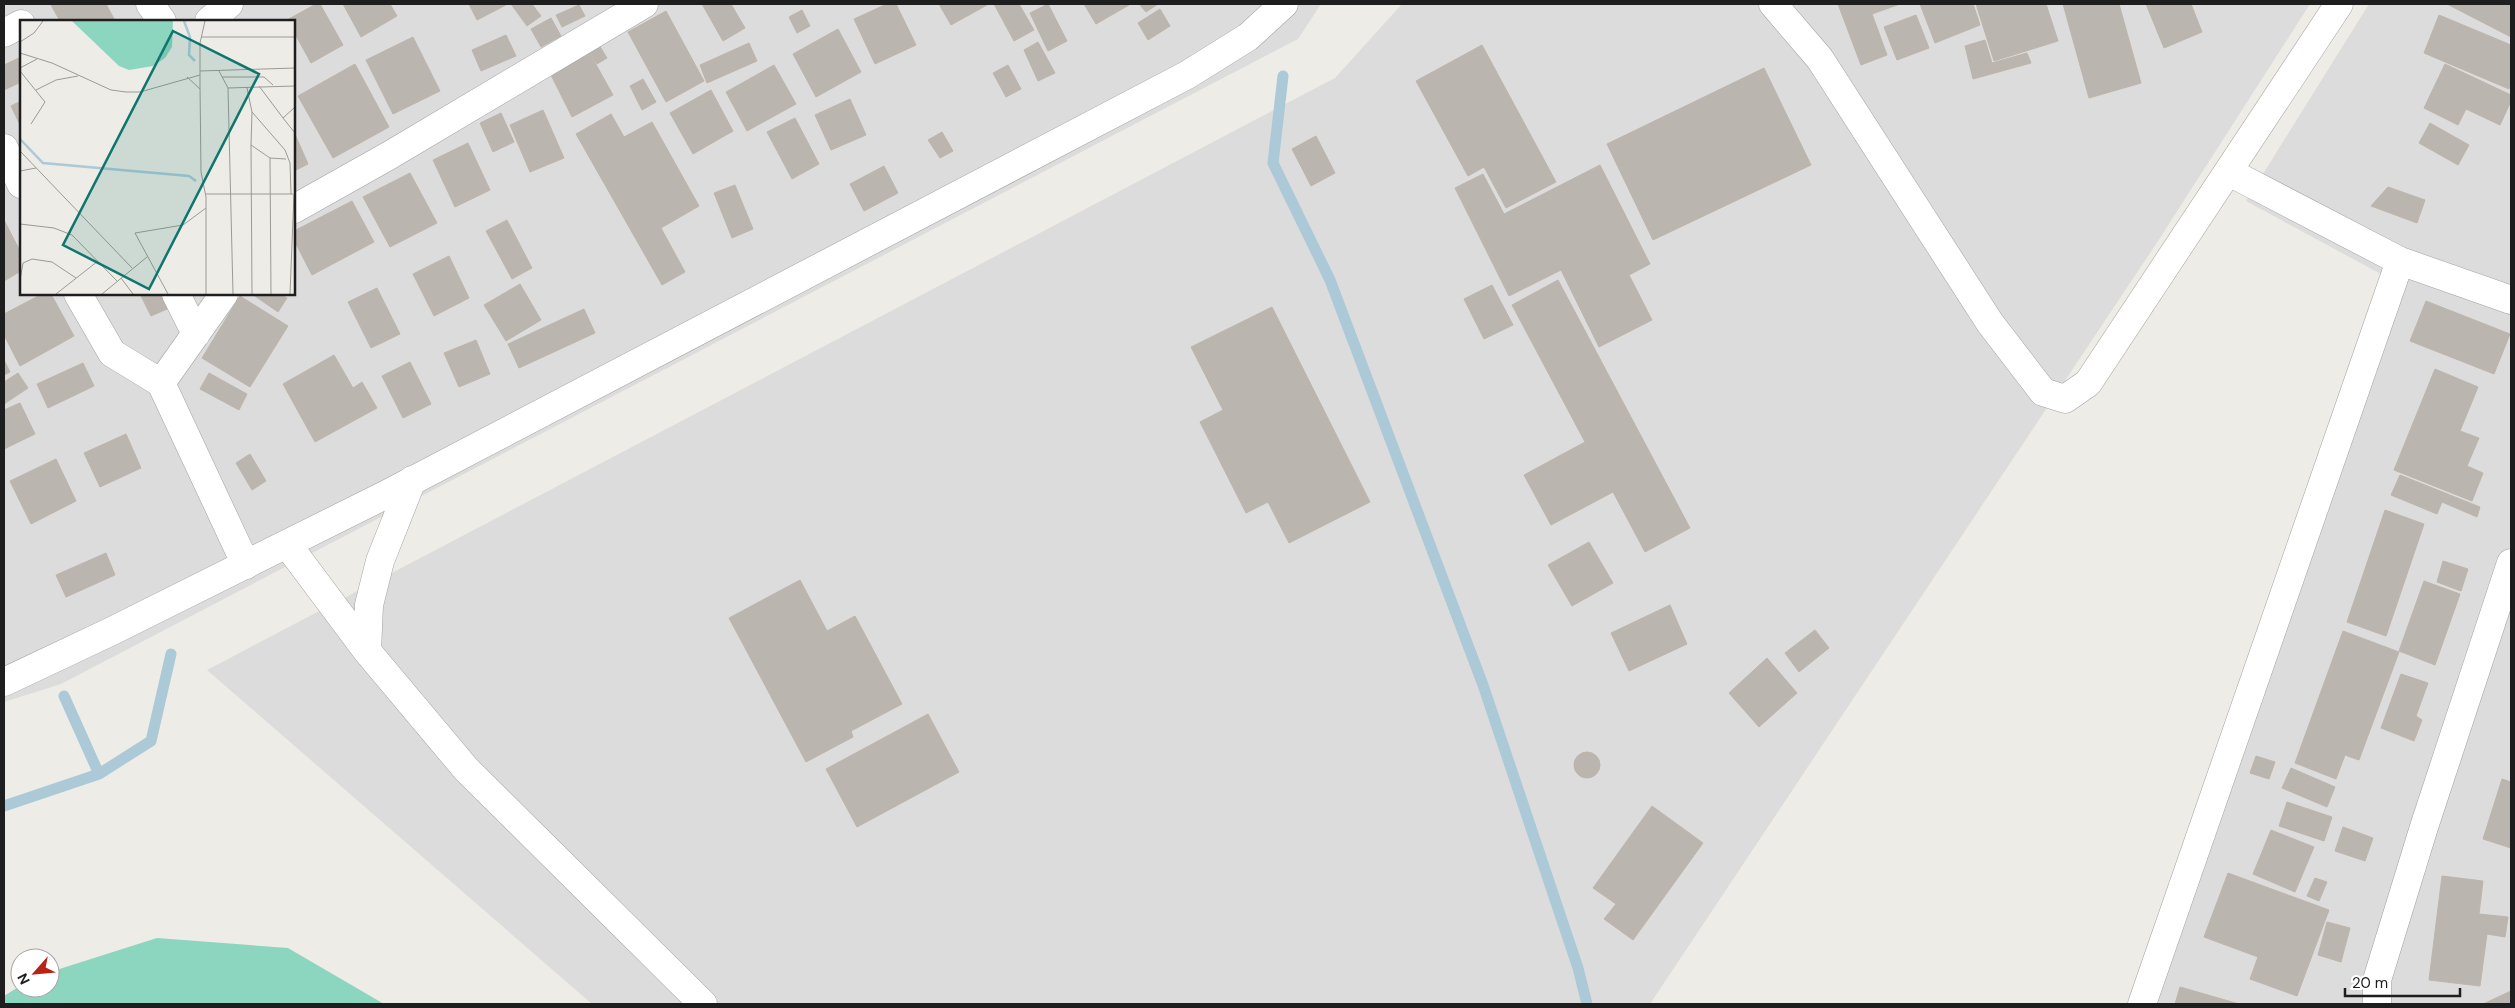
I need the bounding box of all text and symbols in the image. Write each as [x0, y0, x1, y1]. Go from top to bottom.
inset map [20, 20, 295, 295]
north arrow [10, 948, 60, 998]
scale bar [2345, 966, 2460, 998]
text: N [13, 970, 34, 988]
text: 20 m [2352, 973, 2388, 993]

